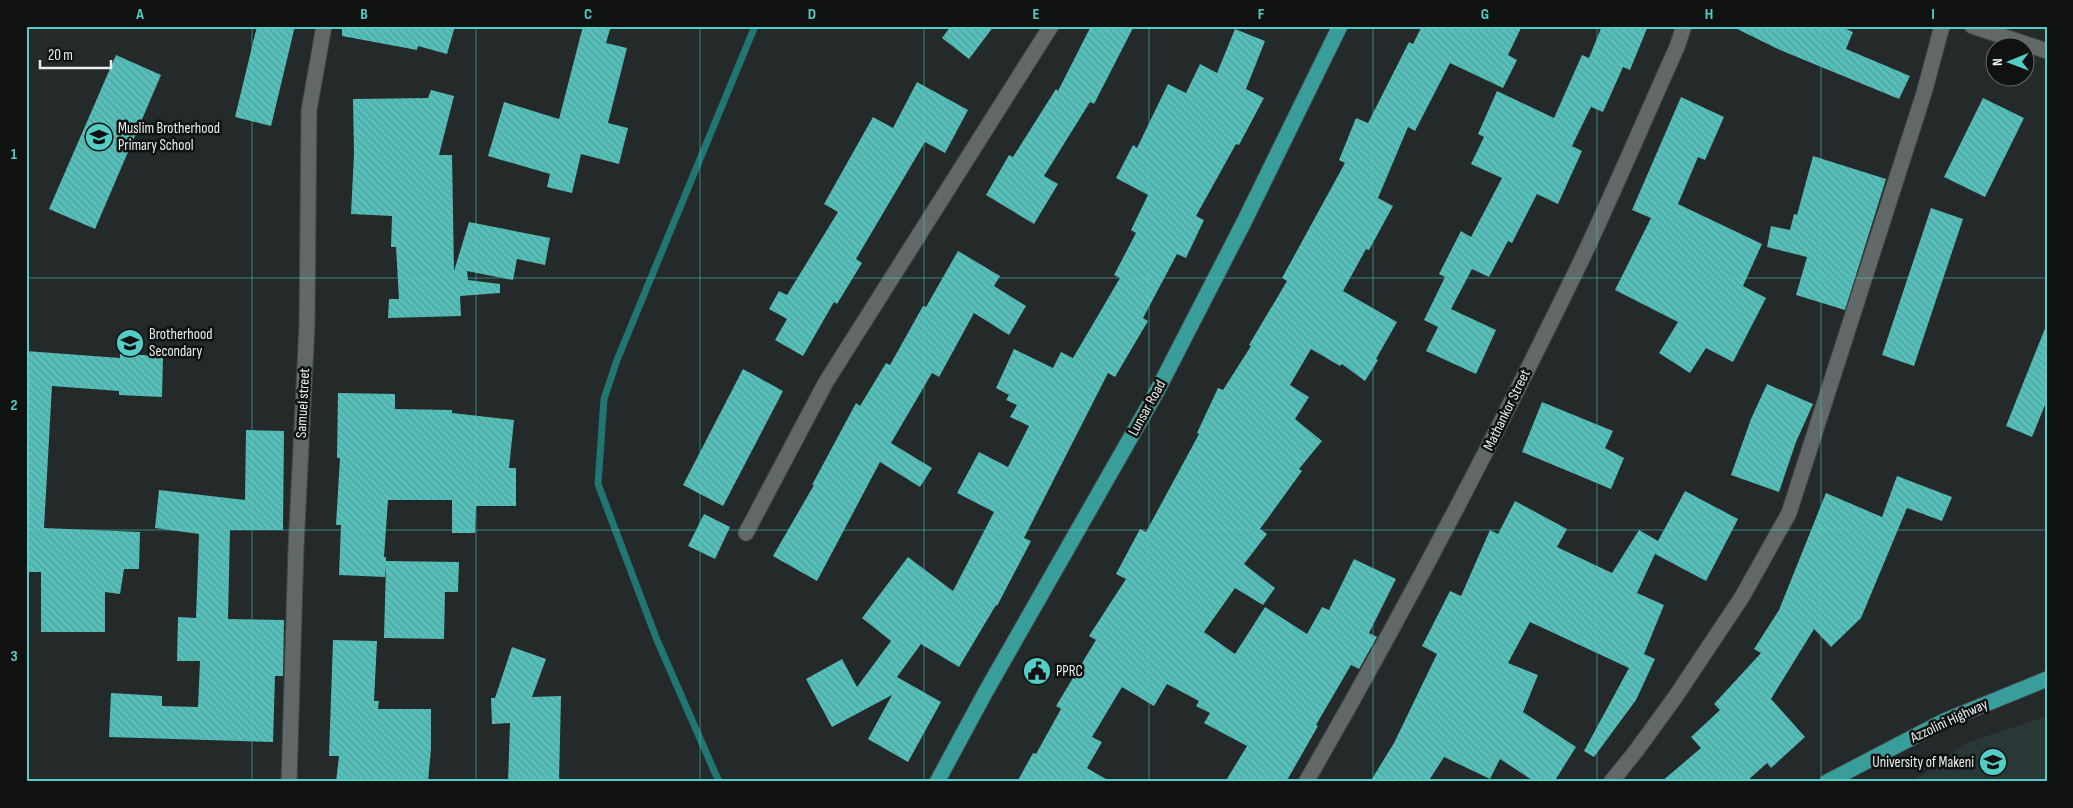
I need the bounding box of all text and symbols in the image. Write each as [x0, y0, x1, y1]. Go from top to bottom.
text: A [135, 5, 144, 24]
text: B [360, 5, 368, 24]
text: C [584, 5, 592, 24]
text: D [808, 5, 816, 24]
text: E [1033, 5, 1040, 24]
text: F [1258, 5, 1265, 24]
text: G [1481, 5, 1489, 24]
text: H [1705, 5, 1713, 24]
text: I [1931, 5, 1935, 24]
scale bar [40, 38, 111, 70]
north arrow [1986, 38, 2036, 88]
text: 20 m [48, 46, 73, 65]
text: N [1989, 58, 2006, 66]
place label: Muslim Brotherhood Primary School [118, 119, 220, 155]
school or university icon: Muslim Brotherhood Primary School [84, 122, 114, 152]
text: 1 [11, 145, 18, 164]
place label: Brotherhood Secondary [149, 325, 212, 361]
school or university icon: Brotherhood Secondary [115, 328, 145, 358]
street label: Mathankor Street [1479, 366, 1535, 454]
street label: Samuel street [292, 367, 314, 438]
street label: Lunsar Road [1124, 377, 1170, 439]
text: 2 [10, 396, 18, 415]
text: 3 [10, 647, 18, 666]
public building icon: PPRC [1022, 656, 1052, 686]
place label: PPRC [1056, 662, 1083, 681]
street label: Azzolini Highway [1906, 695, 1991, 748]
school or university icon: University of Makeni [1978, 747, 2008, 777]
place label: University of Makeni [1872, 753, 1974, 772]

